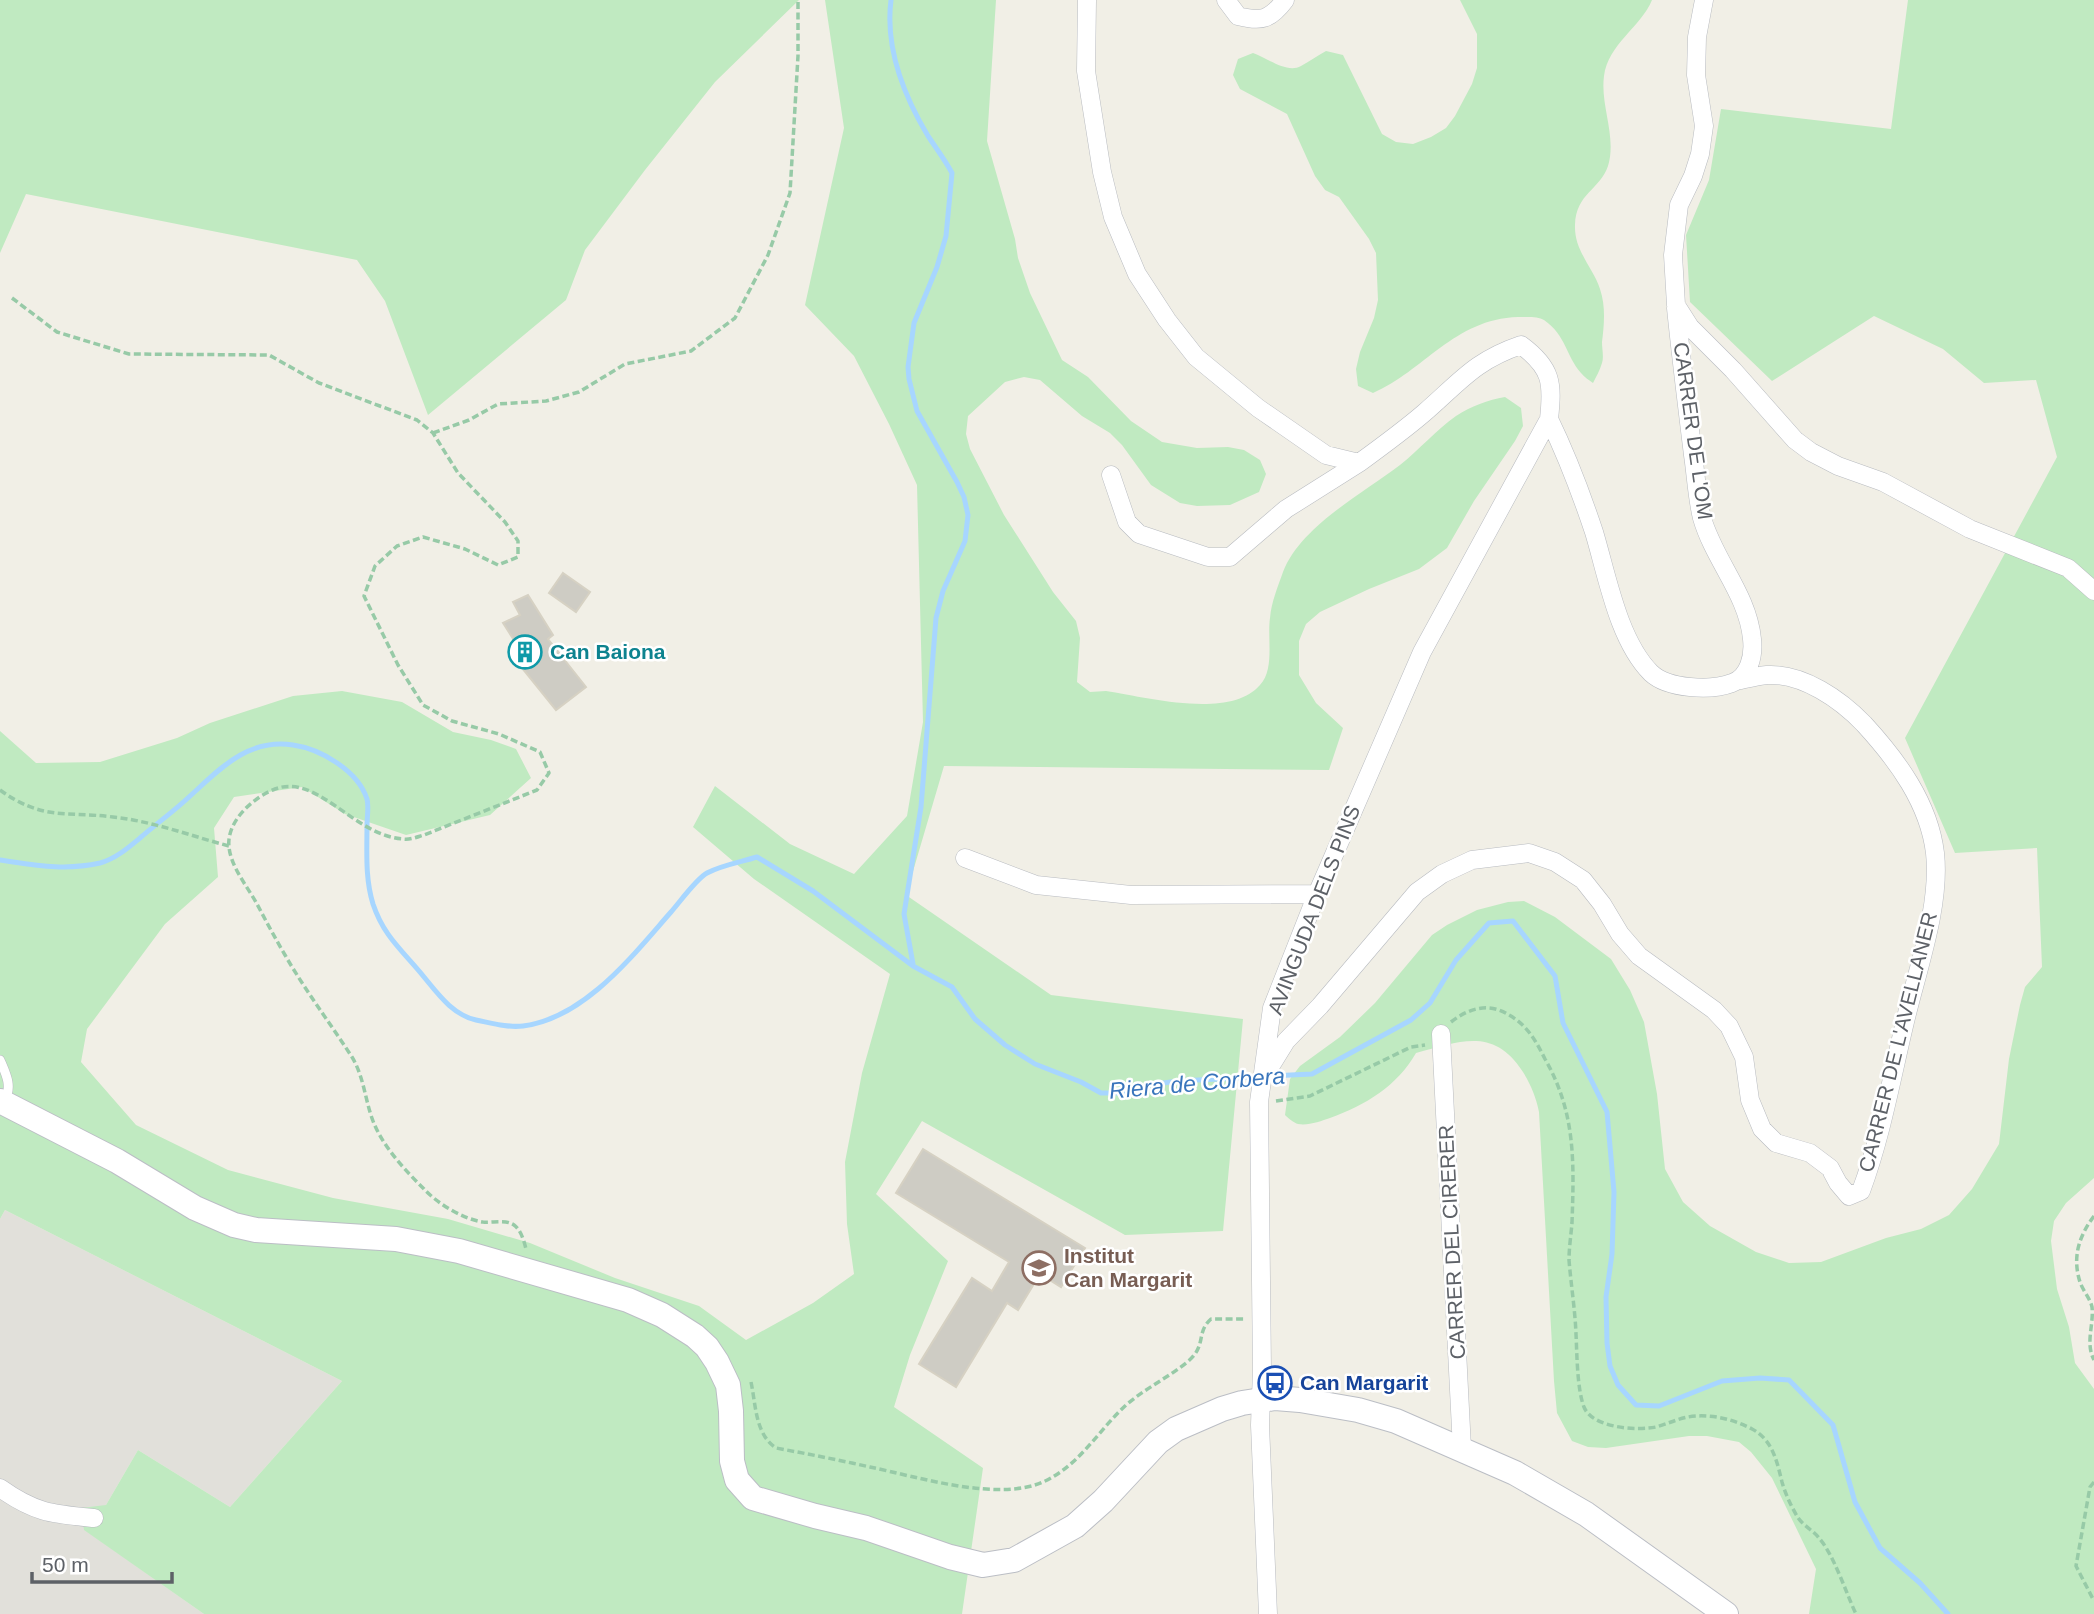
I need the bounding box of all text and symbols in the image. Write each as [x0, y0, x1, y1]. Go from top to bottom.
street label: CARRER DE L'OM [1670, 341, 1717, 521]
building icon: Can Baiona [506, 633, 544, 671]
place label: Can Baiona [550, 640, 666, 663]
street label: AVINGUDA DELS PINS [1263, 802, 1364, 1018]
street label: CARRER DE L'AVELLANER [1854, 909, 1941, 1174]
water label: Riera de Corbera [1108, 1062, 1286, 1104]
street label: CARRER DEL CIRERER [1434, 1124, 1469, 1360]
place label: Institut Can Margarit [1064, 1244, 1192, 1291]
school or university icon: Institut Can Margarit [1020, 1249, 1058, 1287]
bus stop icon: Can Margarit [1256, 1364, 1294, 1402]
place label: Can Margarit [1300, 1371, 1428, 1394]
scale bar [32, 1540, 172, 1584]
text: 50 m [42, 1553, 89, 1576]

